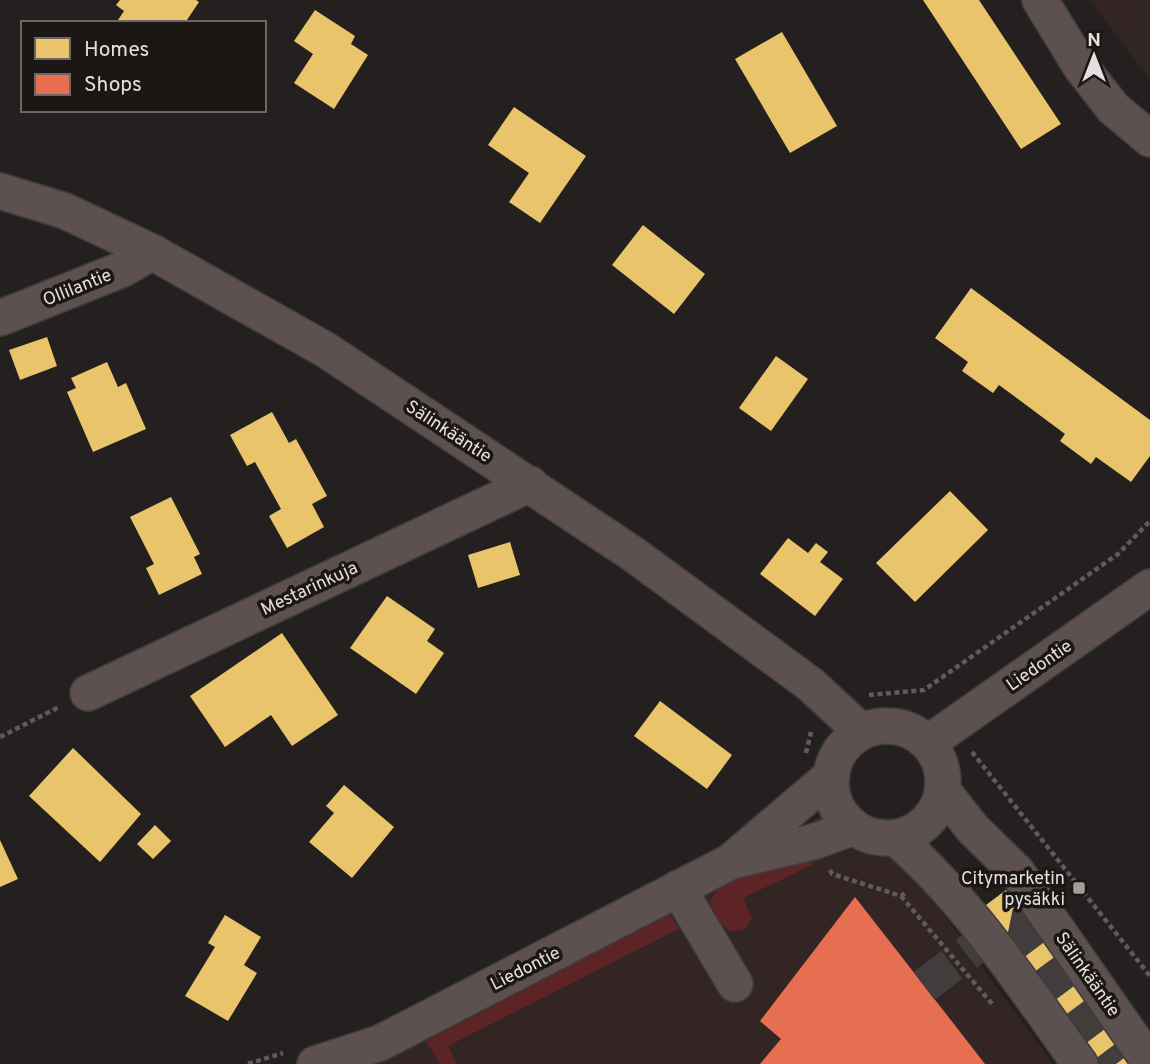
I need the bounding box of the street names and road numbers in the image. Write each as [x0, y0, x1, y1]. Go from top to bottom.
street label: Ollilantie [40, 264, 115, 313]
street label: Sälinkääntie [401, 396, 496, 469]
street label: Mestarinkuja [258, 557, 362, 622]
street label: Liedontie [1002, 635, 1077, 697]
street label: Sälinkääntie [1049, 928, 1124, 1022]
street label: Liedontie [487, 942, 564, 997]

